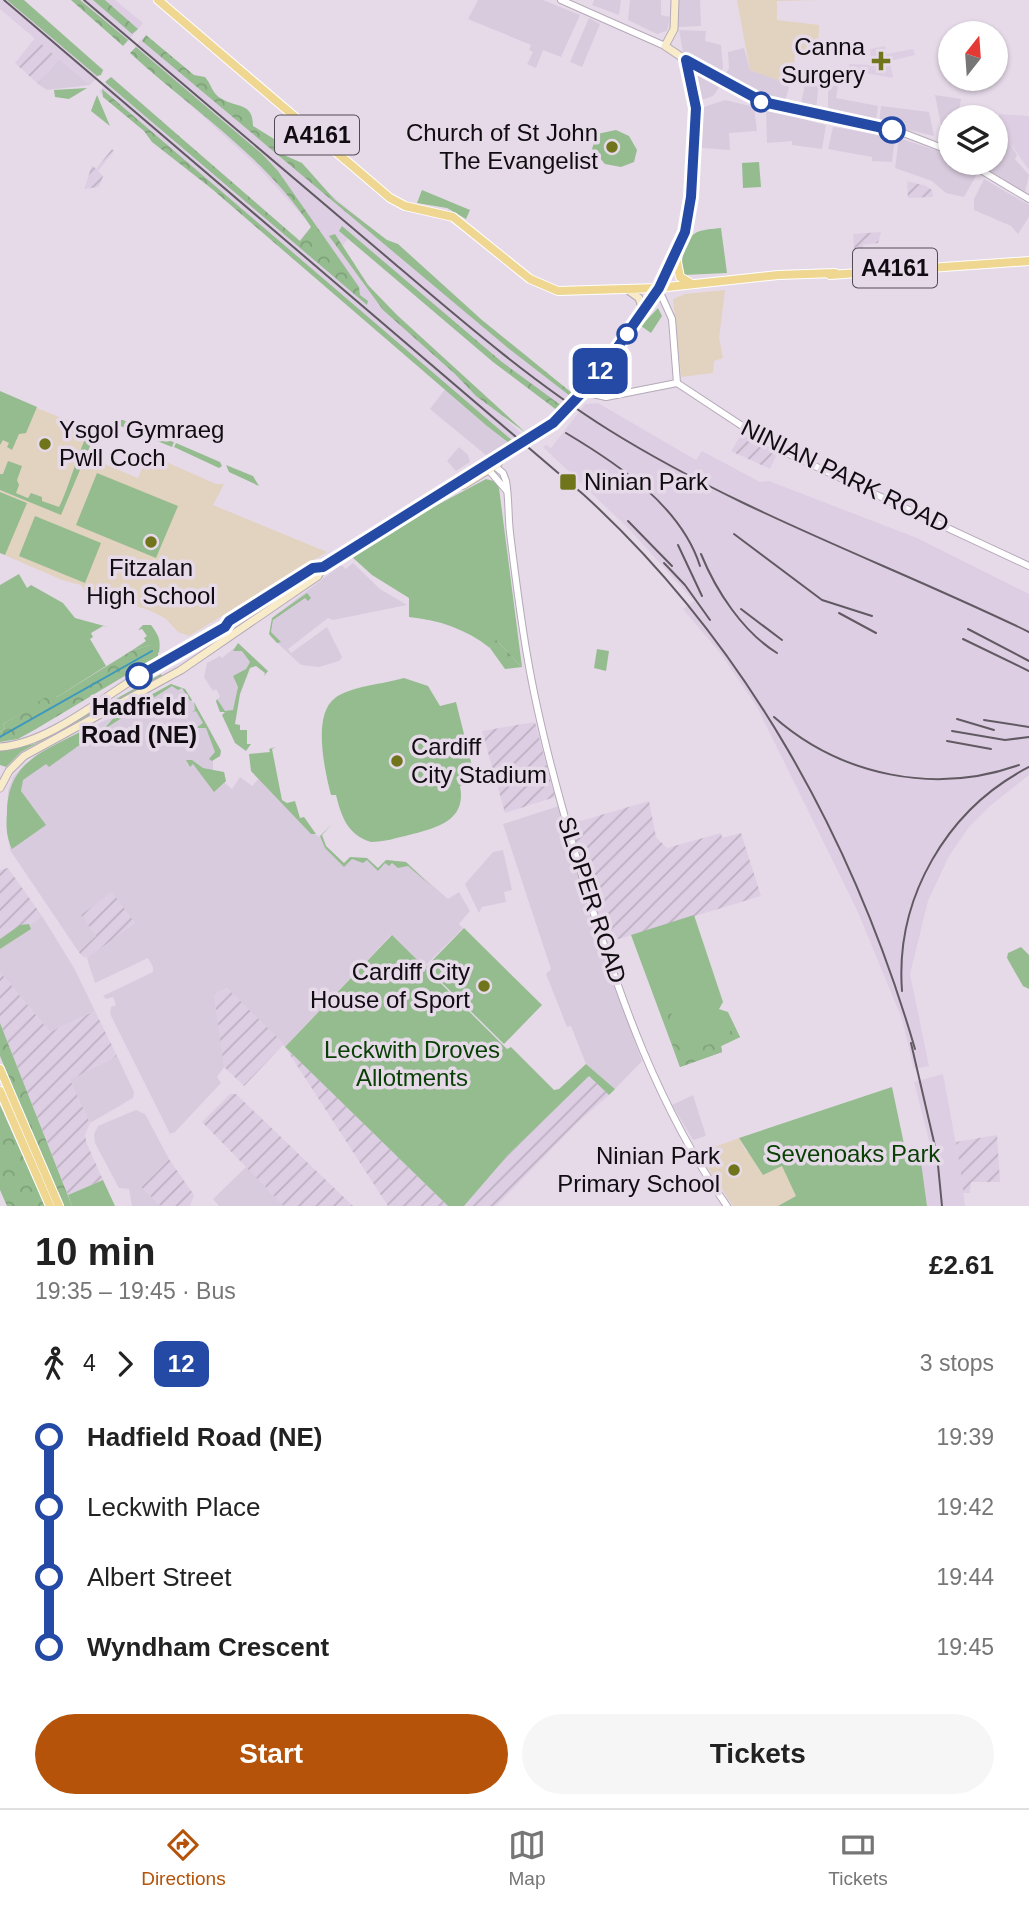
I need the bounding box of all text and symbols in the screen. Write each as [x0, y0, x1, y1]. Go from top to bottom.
north arrow [938, 21, 1008, 91]
map controls [938, 21, 1008, 175]
place label: Canna Surgery [781, 33, 866, 88]
marker: Canna Surgery [871, 51, 891, 71]
unlabelled marker [751, 92, 771, 112]
button: layers [938, 105, 1008, 175]
road number: A4161 [275, 116, 359, 154]
unlabelled marker [879, 117, 905, 143]
place label: Church of St John The Evangelist [406, 119, 598, 174]
marker: Church of St John The Evangelist [604, 139, 620, 155]
road number: A4161 [853, 248, 937, 288]
unlabelled marker [617, 324, 637, 344]
line badge: 12 [568, 348, 632, 394]
text: 12 [587, 357, 613, 384]
street label: NINIAN PARK ROAD [737, 414, 953, 538]
place label: Ysgol Gymraeg Pwll Coch [59, 416, 224, 471]
marker: Ysgol Gymraeg Pwll Coch [37, 436, 53, 452]
place label: Ninian Park [584, 468, 709, 495]
marker: Ninian Park [558, 472, 578, 492]
marker: Fitzalan High School [143, 534, 159, 550]
place label: Fitzalan High School [86, 554, 216, 609]
marker: Hadfield Road (NE) [126, 663, 152, 689]
place label: Hadfield Road (NE) [81, 693, 197, 748]
place label: Cardiff City Stadium [411, 733, 547, 788]
marker: Cardiff City Stadium [389, 753, 405, 769]
street label: SLOPER ROAD [553, 813, 632, 986]
place label: Cardiff City House of Sport [310, 958, 470, 1013]
marker: Cardiff City House of Sport [476, 978, 492, 994]
park label: Leckwith Droves Allotments [324, 1036, 500, 1091]
park label: Sevenoaks Park [766, 1140, 941, 1167]
place label: Ninian Park Primary School [557, 1142, 721, 1197]
marker: Ninian Park Primary School [726, 1162, 742, 1178]
text: 10 min [35, 1231, 155, 1273]
text: £2.61 [929, 1250, 994, 1280]
text: 19:35 – 19:45 · Bus [35, 1278, 236, 1304]
icon: walk [35, 1345, 73, 1383]
icon: forward [106, 1345, 144, 1383]
text: 4 [83, 1350, 96, 1376]
text: 12 [168, 1350, 195, 1377]
text: 3 stops [920, 1350, 994, 1376]
text: Hadfield Road (NE) [87, 1422, 322, 1452]
text: 19:39 [936, 1424, 994, 1450]
text: Leckwith Place [87, 1492, 260, 1522]
text: 19:42 [936, 1494, 994, 1520]
text: Albert Street [87, 1562, 232, 1592]
text: 19:44 [936, 1564, 994, 1590]
text: Wyndham Crescent [87, 1632, 329, 1662]
text: 19:45 [936, 1634, 994, 1660]
button: Start [35, 1714, 508, 1794]
button: Tickets [522, 1714, 994, 1794]
tab: Directions [141, 1826, 226, 1890]
tab: Map [508, 1826, 546, 1890]
tab: Tickets [828, 1826, 888, 1890]

